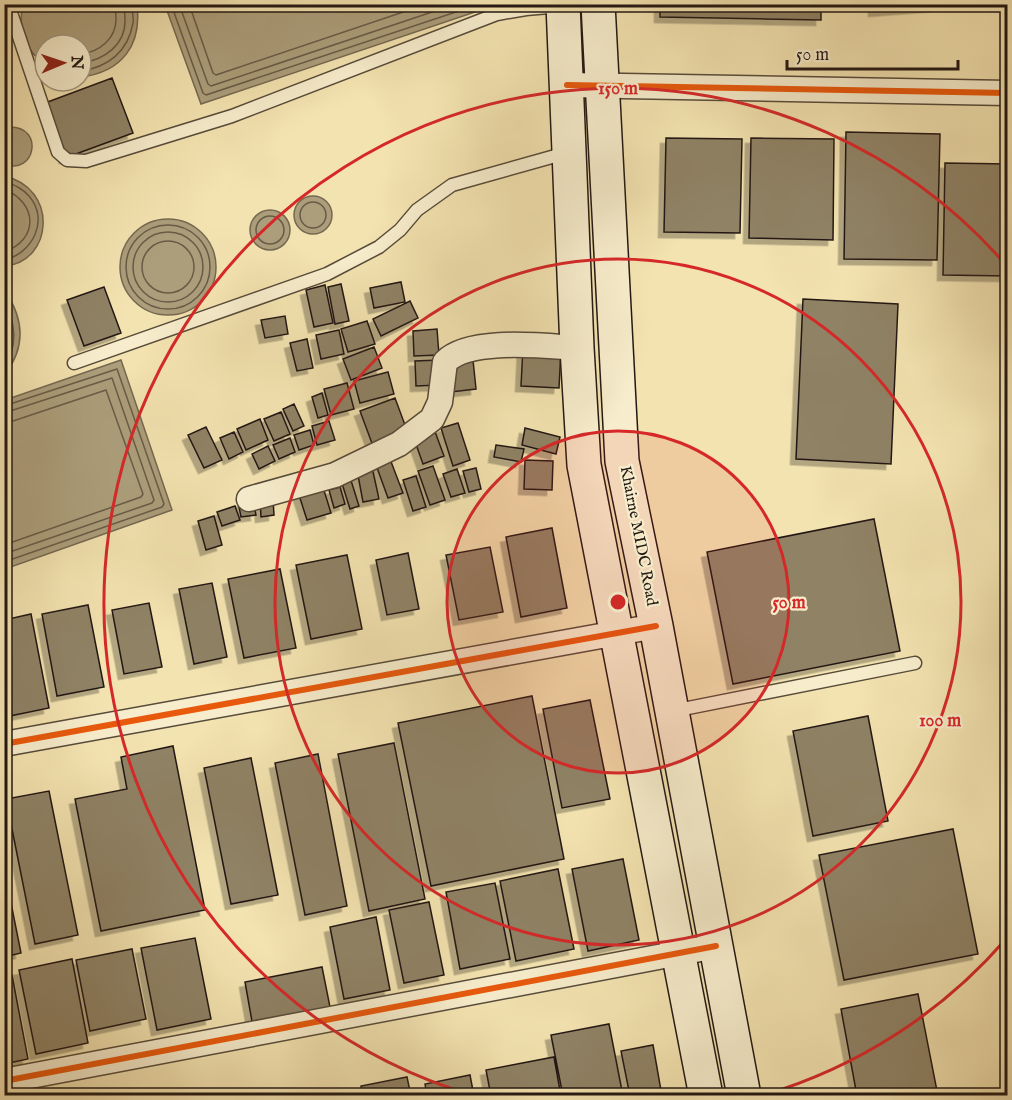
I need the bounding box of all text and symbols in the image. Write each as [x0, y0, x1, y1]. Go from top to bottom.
north arrow [33, 33, 93, 93]
scale bar [787, 33, 958, 71]
text: 50 m [796, 44, 829, 67]
text: N [66, 54, 86, 70]
text: 150 m [598, 78, 638, 101]
street label: Khairne MIDC Road [615, 464, 661, 608]
centre of rings [608, 592, 628, 612]
text: 50 m [772, 592, 806, 615]
text: 100 m [919, 710, 961, 733]

